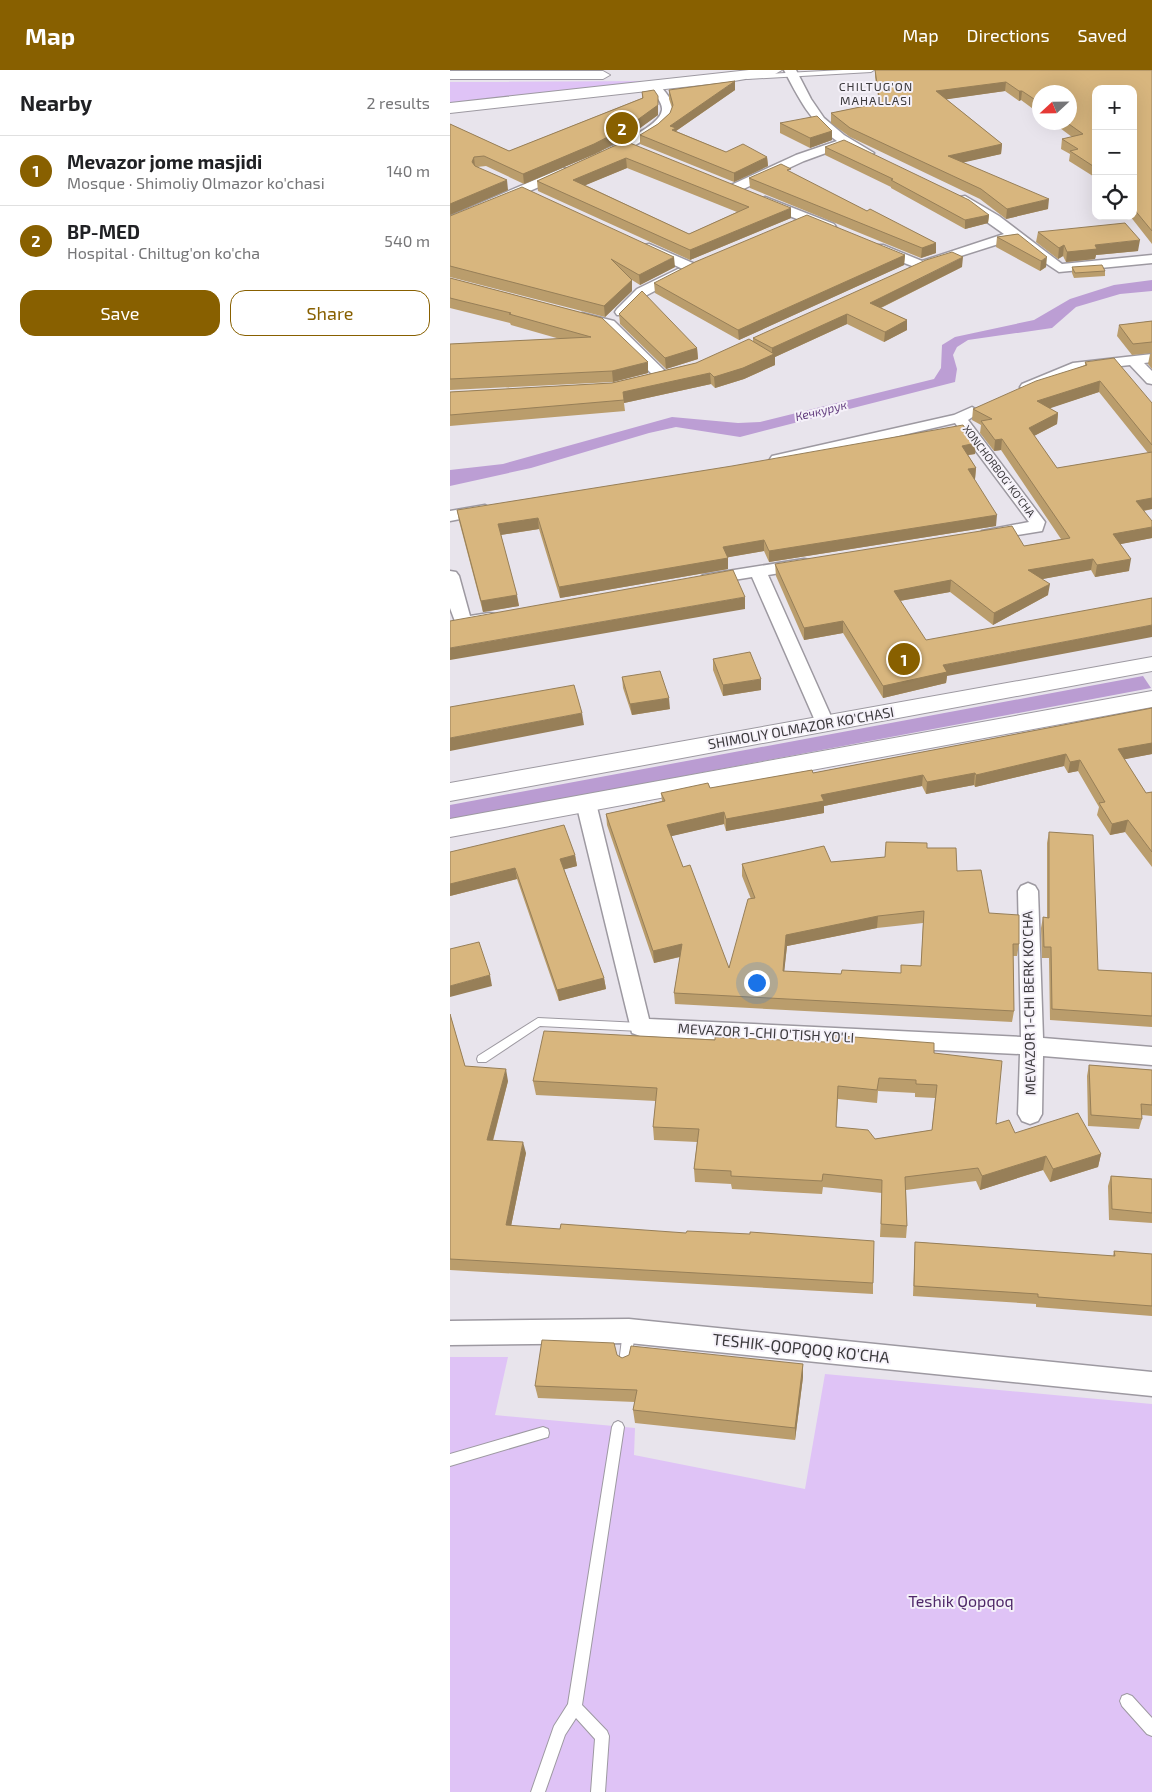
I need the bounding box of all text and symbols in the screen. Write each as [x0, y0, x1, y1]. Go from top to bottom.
text: Map [25, 21, 75, 50]
text: Map [902, 24, 939, 46]
text: Directions [967, 24, 1050, 46]
text: Saved [1078, 24, 1127, 46]
district label: CHILTUG'ON MAHALLASI [839, 79, 913, 107]
north arrow [1032, 85, 1077, 130]
map controls [1092, 85, 1137, 220]
button: + [1092, 85, 1137, 130]
text: Nearby [20, 90, 92, 115]
text: 2 results [367, 93, 430, 112]
pin: 2 [606, 109, 638, 147]
button: − [1092, 130, 1137, 175]
text: Mevazor jome masjidi [67, 150, 262, 173]
text: 1 [33, 161, 39, 180]
text: 140 m [387, 161, 430, 180]
text: Mosque · Shimoliy Olmazor ko'chasi [67, 173, 325, 192]
button: locate [1092, 175, 1137, 220]
text: BP-MED [67, 220, 140, 243]
text: 2 [31, 231, 41, 250]
text: 540 m [384, 231, 430, 250]
text: Hospital · Chiltug'on ko'cha [67, 243, 260, 262]
button: Save [20, 290, 220, 336]
button: Share [230, 290, 430, 336]
water label: Кечкурук [794, 397, 849, 423]
street label: XONCHORBOG' KO'CHA [961, 422, 1038, 519]
pin: 1 [888, 640, 920, 678]
street label: SHIMOLIY OLMAZOR KO'CHASI [707, 703, 895, 752]
street label: MEVAZOR 1-CHI BERK KO'CHA [1018, 910, 1039, 1095]
your location [744, 970, 770, 996]
street label: MEVAZOR 1-CHI O'TISH YO'LI [677, 1019, 855, 1046]
street label: TESHIK-QOPQOQ KO'CHA [712, 1329, 891, 1367]
park label: Teshik Qopqoq [908, 1591, 1014, 1611]

